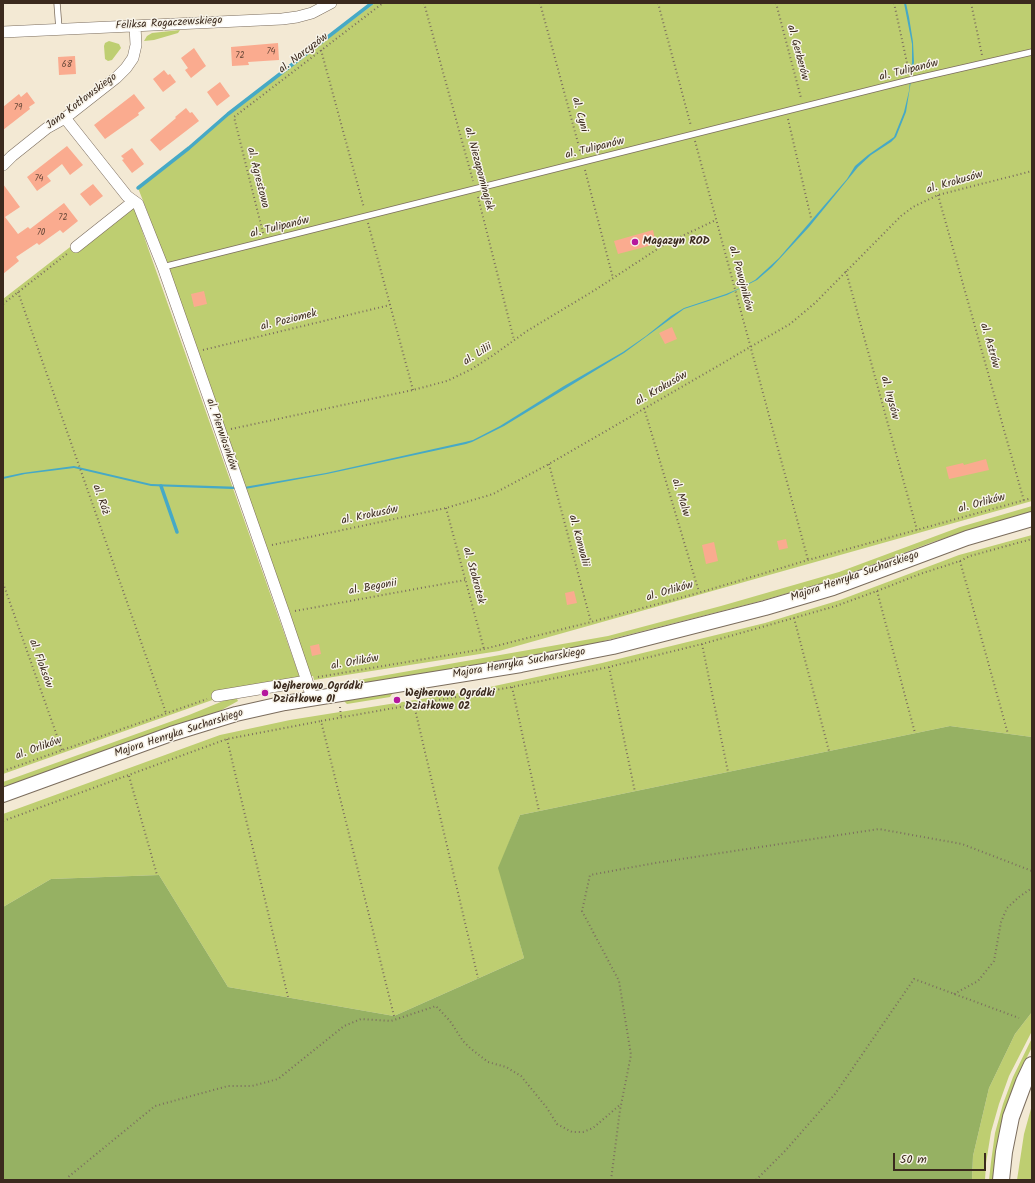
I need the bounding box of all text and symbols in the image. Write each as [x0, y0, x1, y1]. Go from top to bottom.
street label: Feliksa Rogaczewskiego [115, 15, 223, 33]
street label: al. Gerberów [783, 24, 811, 82]
street label: al. Narcyzów [277, 31, 331, 77]
house number: 74 [266, 47, 276, 57]
house number: 72 [235, 51, 245, 61]
street label: al. Tulipanów [878, 57, 940, 85]
house number: 68 [62, 60, 72, 70]
street label: Jana Kotłowskiego [44, 71, 120, 133]
street label: al. Cyni [568, 96, 590, 134]
house number: 79 [14, 103, 22, 113]
street label: al. Niezapominajek [461, 126, 495, 212]
street label: al. Tulipanów [564, 135, 626, 163]
street label: al. Agrestowa [243, 146, 271, 210]
street label: al. Krokusów [926, 169, 984, 197]
house number: 74 [34, 174, 44, 184]
house number: 72 [58, 213, 68, 223]
street label: al. Tulipanów [249, 214, 311, 242]
house number: 70 [37, 228, 45, 238]
place label: Magazyn ROD [643, 235, 710, 249]
marker: Magazyn ROD [630, 237, 640, 247]
street label: al. Powojników [725, 245, 755, 313]
street label: al. Poziomek [260, 308, 318, 334]
street label: al. Astrów [976, 322, 1002, 370]
street label: al. Lilii [461, 341, 495, 369]
street label: al. Krokusów [634, 369, 690, 409]
street label: al. Irysów [877, 375, 901, 421]
street label: al. Pierwiosnków [203, 397, 239, 473]
street label: al. Malw [668, 478, 692, 518]
street label: al. Róż [89, 483, 111, 517]
street label: al. Orlików [957, 491, 1007, 517]
street label: al. Krokusów [341, 504, 399, 528]
street label: al. Konwalii [565, 514, 591, 568]
street label: al. Stokrotek [459, 546, 487, 606]
street label: Majora Henryka Sucharskiego [789, 549, 921, 605]
street label: al. Begonii [348, 577, 398, 599]
street label: al. Orlików [645, 579, 695, 605]
street label: al. Floksów [25, 638, 55, 690]
street label: Majora Henryka Sucharskiego [451, 646, 587, 682]
street label: al. Orlików [330, 652, 380, 674]
place label: Wejherowo Ogródki Działkowe 01 [273, 680, 363, 706]
place label: Wejherowo Ogródki Działkowe 02 [405, 687, 495, 713]
marker: Wejherowo Ogródki Działkowe 01 [260, 688, 270, 698]
marker: Wejherowo Ogródki Działkowe 02 [392, 695, 402, 705]
street label: Majora Henryka Sucharskiego [113, 707, 245, 761]
street label: al. Orlików [14, 735, 64, 763]
scale bar [895, 1145, 988, 1171]
text: 50 m [900, 1150, 927, 1169]

